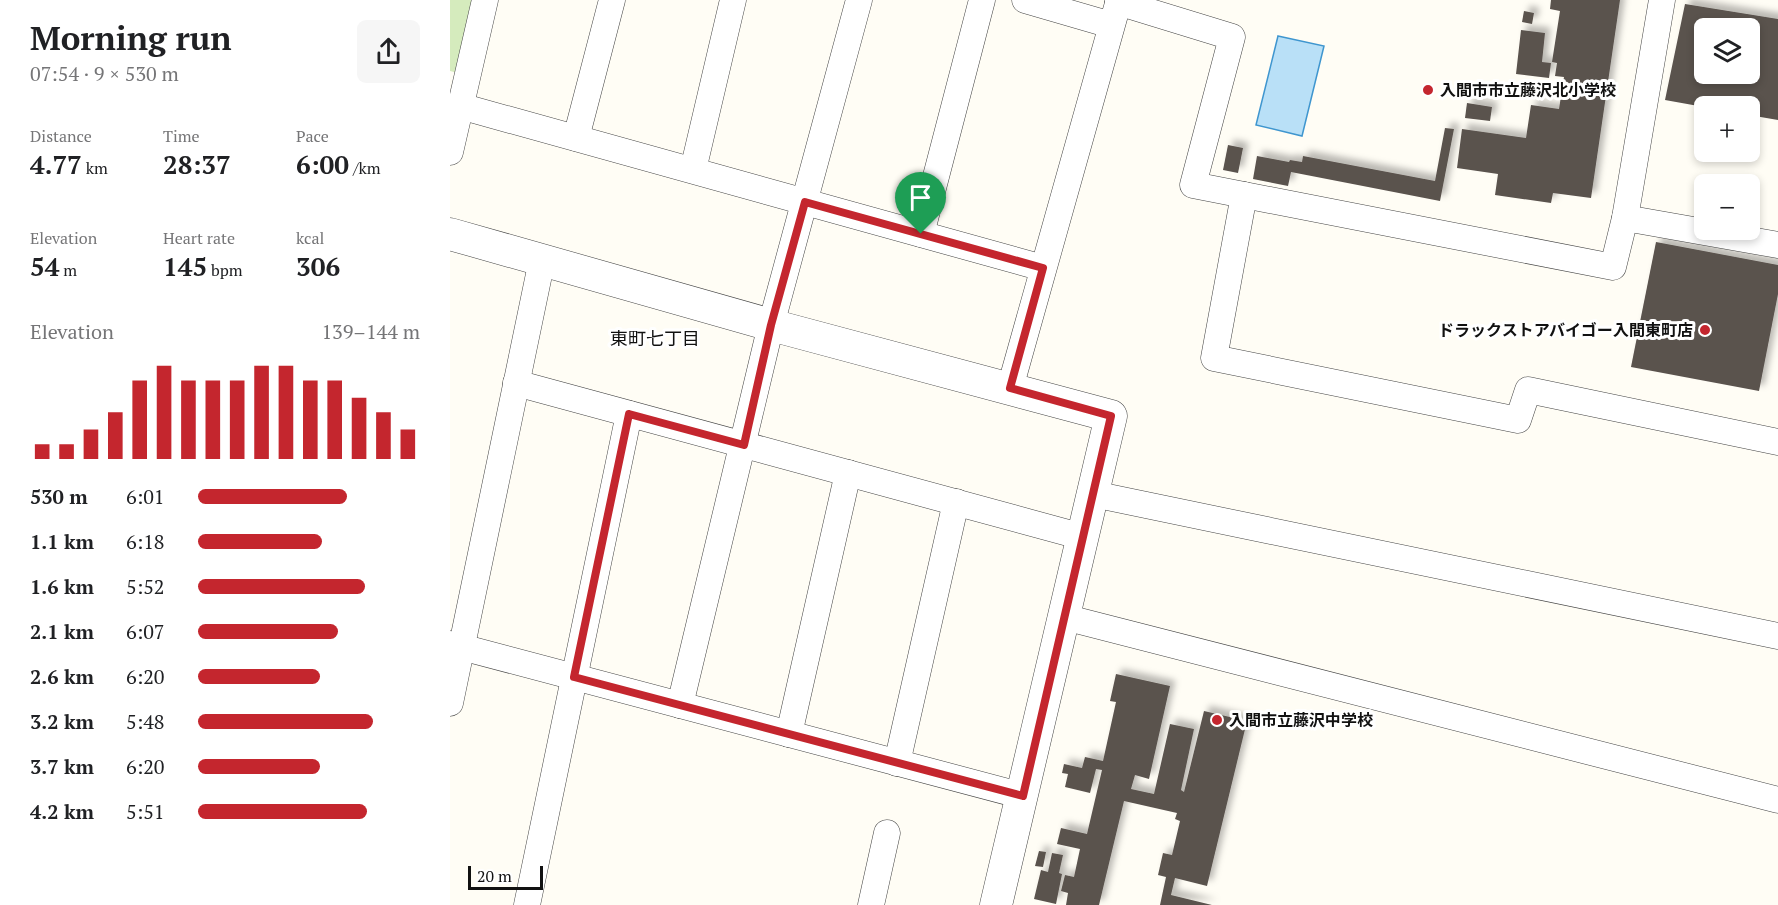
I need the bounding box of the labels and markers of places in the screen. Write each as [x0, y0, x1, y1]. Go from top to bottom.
place label: 入間市市立藤沢北小学校 [1440, 79, 1616, 101]
marker: 入間市市立藤沢北小学校 [1421, 83, 1435, 97]
pin [895, 172, 946, 234]
place label: ドラックストアバイゴー入間東町店 [1438, 319, 1693, 341]
marker: ドラックストアバイゴー入間東町店 [1698, 323, 1712, 337]
place label: 入間市立藤沢中学校 [1229, 709, 1373, 731]
marker: 入間市立藤沢中学校 [1210, 713, 1224, 727]

